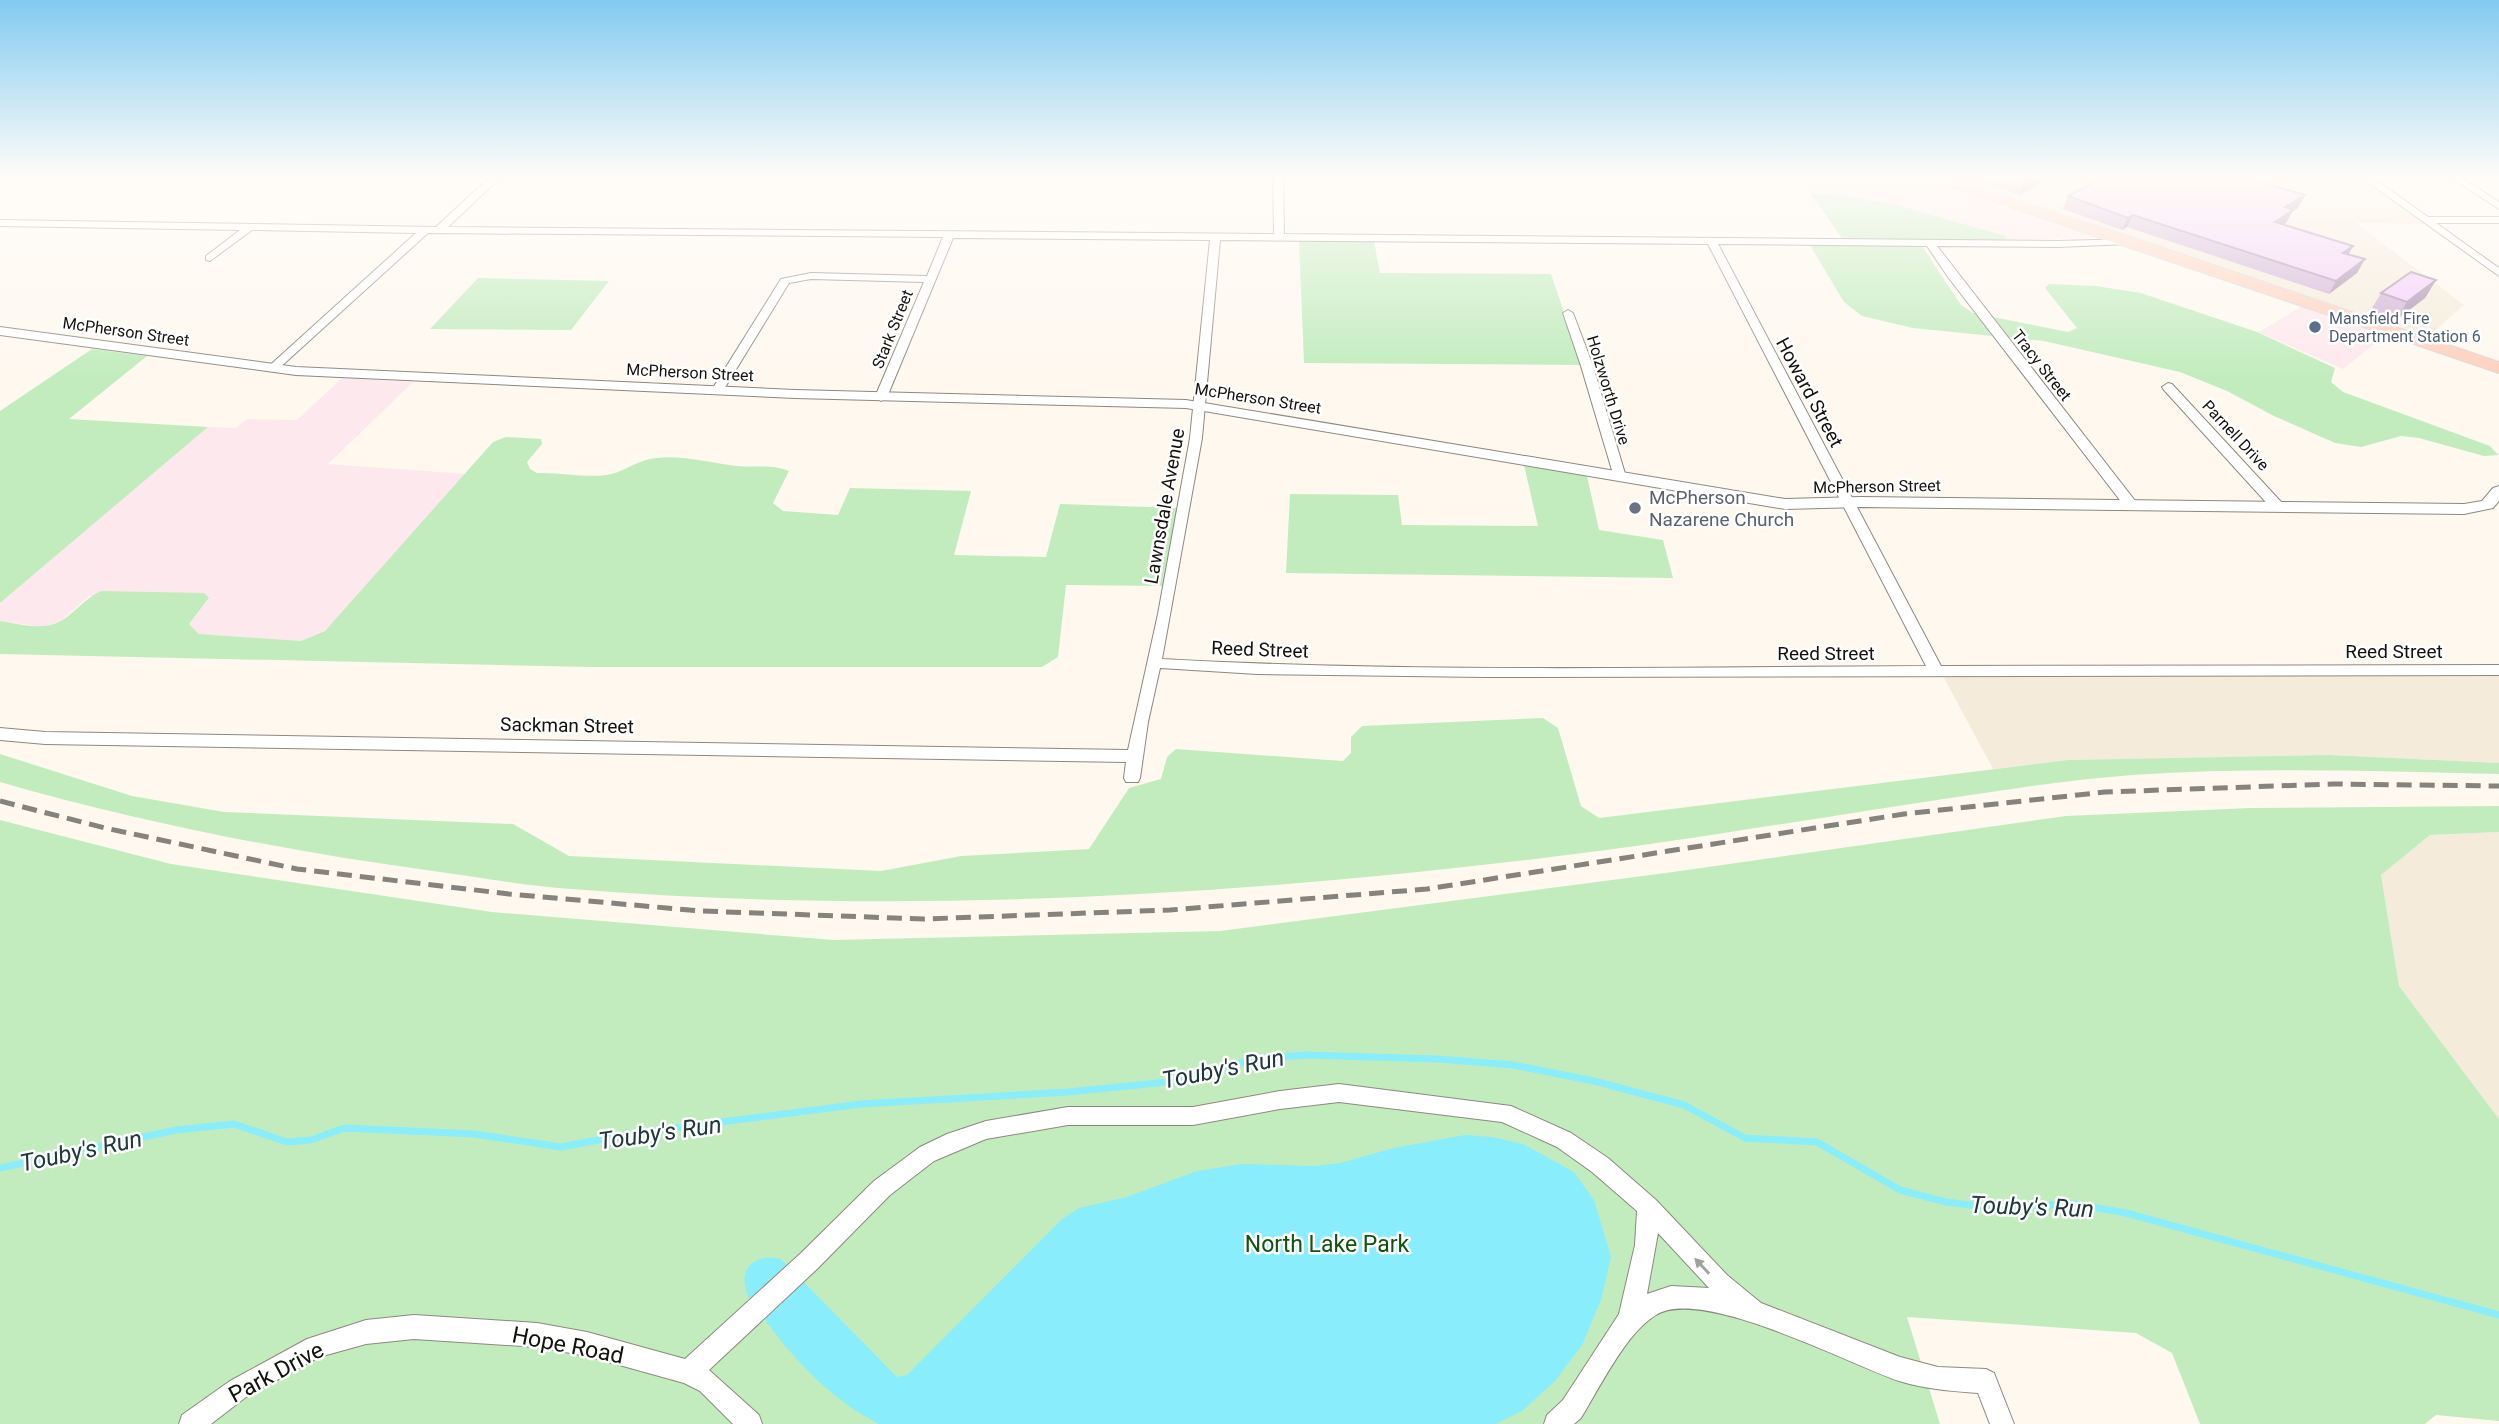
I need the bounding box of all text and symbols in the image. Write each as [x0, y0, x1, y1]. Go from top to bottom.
street label: Stark Street [868, 287, 917, 371]
place label: Mansfield Fire Department Station 6 [2329, 309, 2481, 346]
street label: McPherson Street [61, 313, 190, 350]
marker: Mansfield Fire Department Station 6 [2307, 319, 2323, 335]
street label: Tracy Street [2008, 326, 2075, 405]
street label: Holzworth Drive [1583, 333, 1634, 447]
street label: Howard Street [1771, 333, 1848, 451]
street label: McPherson Street [626, 360, 754, 385]
street label: McPherson Street [1193, 379, 1322, 418]
street label: Parnell Drive [2198, 396, 2273, 474]
street label: Lawnsdale Avenue [1139, 426, 1190, 586]
street label: McPherson Street [1813, 476, 1941, 497]
place label: McPherson Nazarene Church [1649, 486, 1794, 531]
marker: McPherson Nazarene Church [1627, 500, 1643, 516]
street label: Reed Street [1211, 636, 1309, 663]
street label: Reed Street [2345, 640, 2443, 663]
street label: Reed Street [1777, 642, 1875, 665]
street label: Sackman Street [500, 713, 634, 738]
water label: Touby's Run [1159, 1043, 1287, 1095]
water label: Touby's Run [597, 1111, 723, 1155]
water label: Touby's Run [17, 1124, 145, 1178]
water label: Touby's Run [1970, 1191, 2094, 1223]
park label: North Lake Park [1245, 1231, 1410, 1258]
one-way arrow [1695, 1258, 1711, 1275]
street label: Hope Road [510, 1321, 626, 1370]
street label: Park Drive [224, 1336, 328, 1409]

